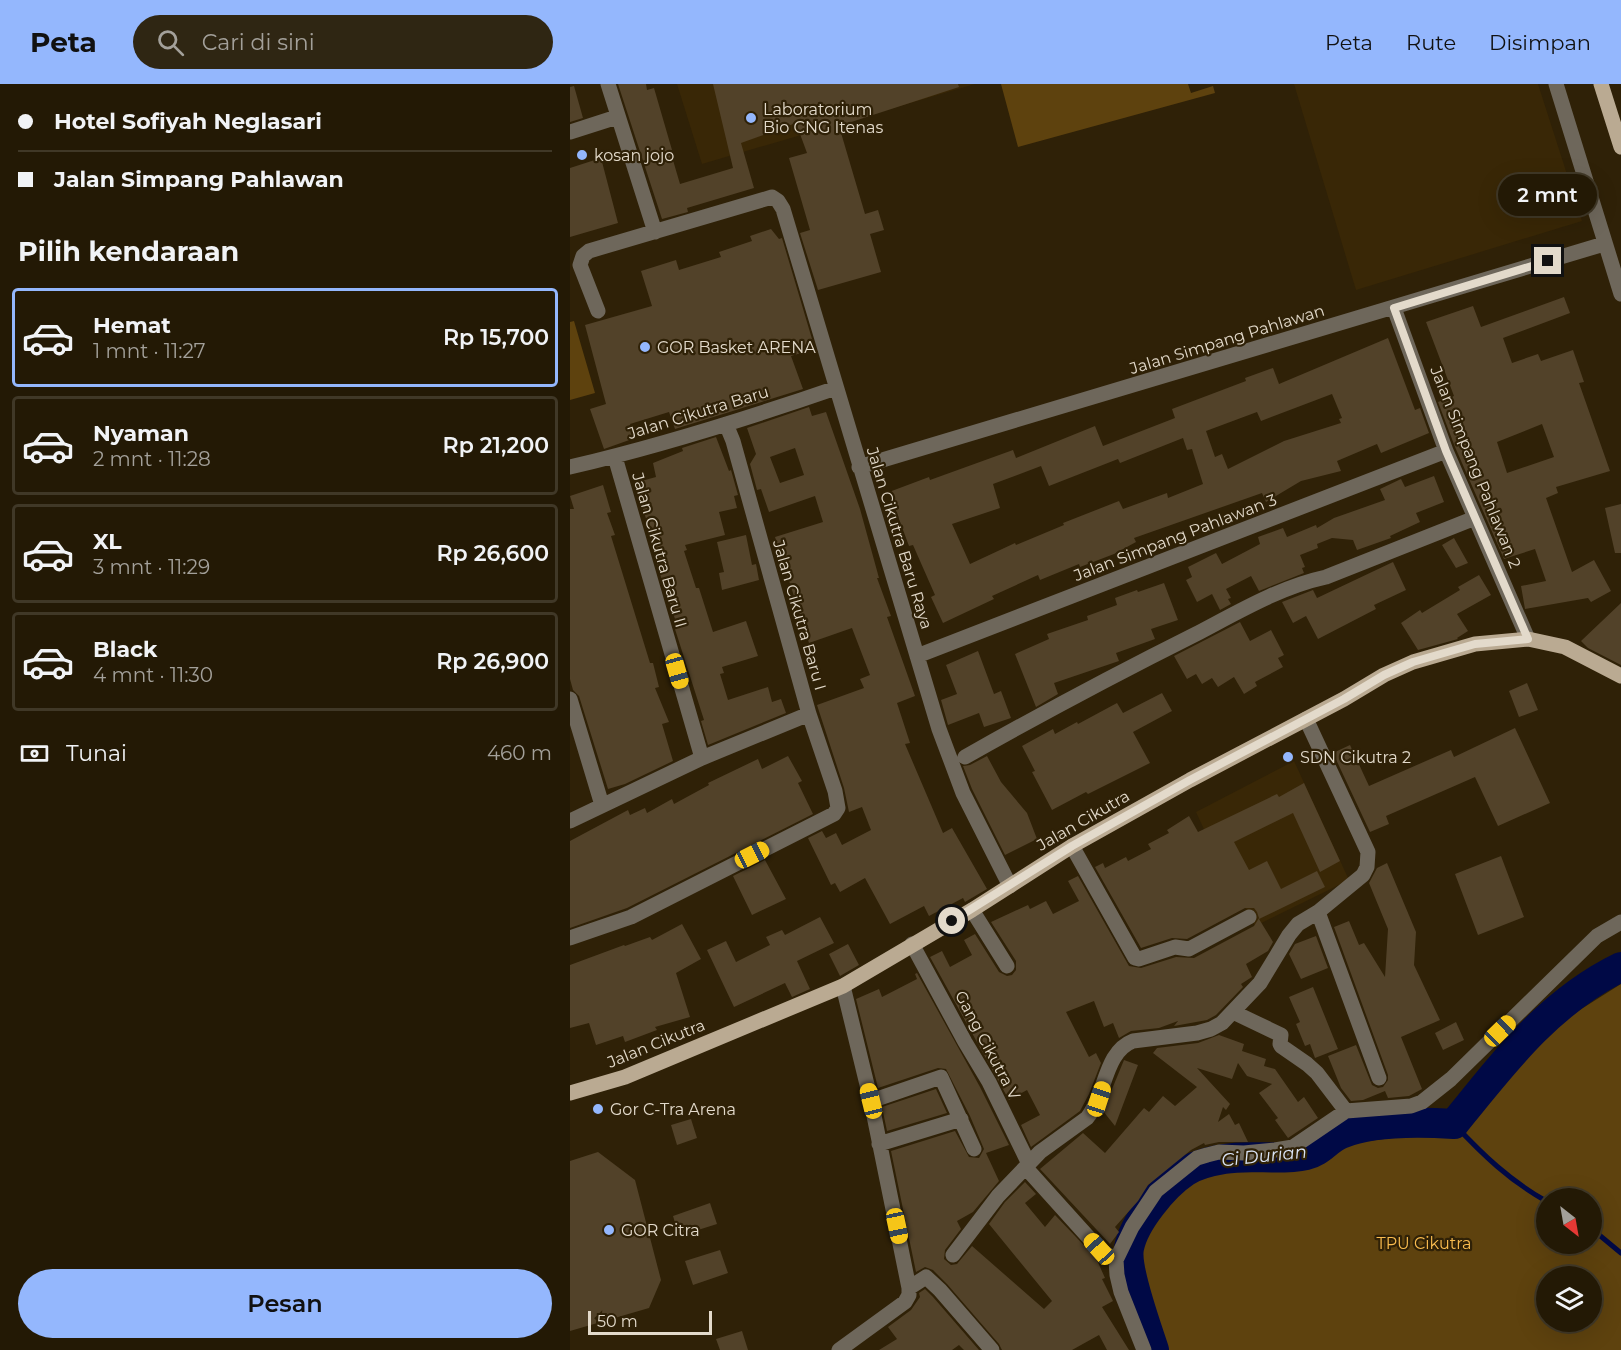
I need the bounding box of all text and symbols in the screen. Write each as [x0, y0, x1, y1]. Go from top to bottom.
search box [133, 15, 553, 69]
text: Peta [30, 25, 97, 59]
icon: search [154, 26, 187, 59]
text: Cari di sini [202, 29, 315, 56]
text: Peta [1325, 30, 1373, 55]
text: Rute [1406, 30, 1456, 55]
text: Disimpan [1489, 30, 1591, 55]
place label: Laboratorium Bio CNG Itenas [763, 100, 883, 137]
text: Hotel Sofiyah Neglasari [54, 108, 322, 135]
marker: Laboratorium Bio CNG Itenas [744, 111, 758, 125]
place label: kosan jojo [594, 146, 674, 165]
marker: kosan jojo [575, 148, 589, 162]
text: Jalan Simpang Pahlawan [54, 166, 344, 193]
callout: 2 mnt [1498, 174, 1598, 216]
text: 2 mnt [1517, 183, 1578, 207]
text: Pilih kendaraan [18, 235, 239, 268]
route end [1534, 247, 1561, 274]
street label: Jalan Simpang Pahlawan [1127, 301, 1327, 378]
icon: car [21, 311, 75, 365]
text: Hemat [93, 312, 171, 339]
text: Rp 15,700 [443, 324, 549, 351]
place label: GOR Basket ARENA [657, 338, 816, 357]
text: 1 mnt · 11:27 [93, 339, 206, 363]
marker: GOR Basket ARENA [638, 340, 652, 354]
street label: Jalan Simpang Pahlawan 2 [1426, 363, 1525, 571]
street label: Jalan Cikutra Baru [624, 382, 771, 443]
icon: car [21, 419, 75, 473]
text: Nyaman [93, 420, 189, 447]
text: Rp 21,200 [443, 432, 549, 459]
street label: Jalan Cikutra Baru Raya [862, 444, 936, 631]
text: 2 mnt · 11:28 [93, 447, 211, 471]
street label: Jalan Cikutra Baru II [628, 469, 691, 630]
street label: Jalan Simpang Pahlawan 3 [1070, 490, 1279, 585]
icon: car [21, 527, 75, 581]
text: XL [93, 528, 122, 555]
street label: Jalan Cikutra Baru I [769, 537, 830, 693]
text: Rp 26,600 [436, 540, 549, 567]
text: 3 mnt · 11:29 [93, 555, 210, 579]
icon: car [21, 635, 75, 689]
text: Black [93, 636, 157, 663]
text: Rp 26,900 [436, 648, 549, 675]
car [663, 651, 691, 691]
text: 4 mnt · 11:30 [93, 663, 213, 687]
icon: cash [18, 737, 51, 770]
text: Tunai [66, 740, 127, 767]
text: 460 m [487, 741, 552, 765]
place label: SDN Cikutra 2 [1300, 748, 1411, 767]
marker: SDN Cikutra 2 [1281, 750, 1295, 764]
street label: Jalan Cikutra [1033, 786, 1133, 855]
car [732, 839, 772, 871]
route start [938, 907, 965, 934]
street label: Gang Cikutra V [951, 988, 1025, 1104]
car [1481, 1012, 1519, 1050]
street label: Jalan Cikutra [604, 1015, 708, 1072]
car [1085, 1079, 1113, 1119]
car [858, 1081, 884, 1121]
place label: Gor C-Tra Arena [610, 1100, 736, 1119]
marker: Gor C-Tra Arena [591, 1102, 605, 1116]
water label: Ci Durian [1220, 1141, 1308, 1171]
north arrow [1536, 1188, 1602, 1254]
map controls [1536, 1188, 1602, 1332]
car [884, 1207, 910, 1245]
place label: GOR Citra [621, 1221, 700, 1240]
marker: GOR Citra [602, 1223, 616, 1237]
car [1080, 1230, 1118, 1268]
park label: TPU Cikutra [1377, 1234, 1471, 1253]
button: layers [1536, 1266, 1602, 1332]
button: Pesan [18, 1269, 552, 1338]
scale bar [588, 1308, 712, 1336]
text: 50 m [597, 1312, 638, 1331]

